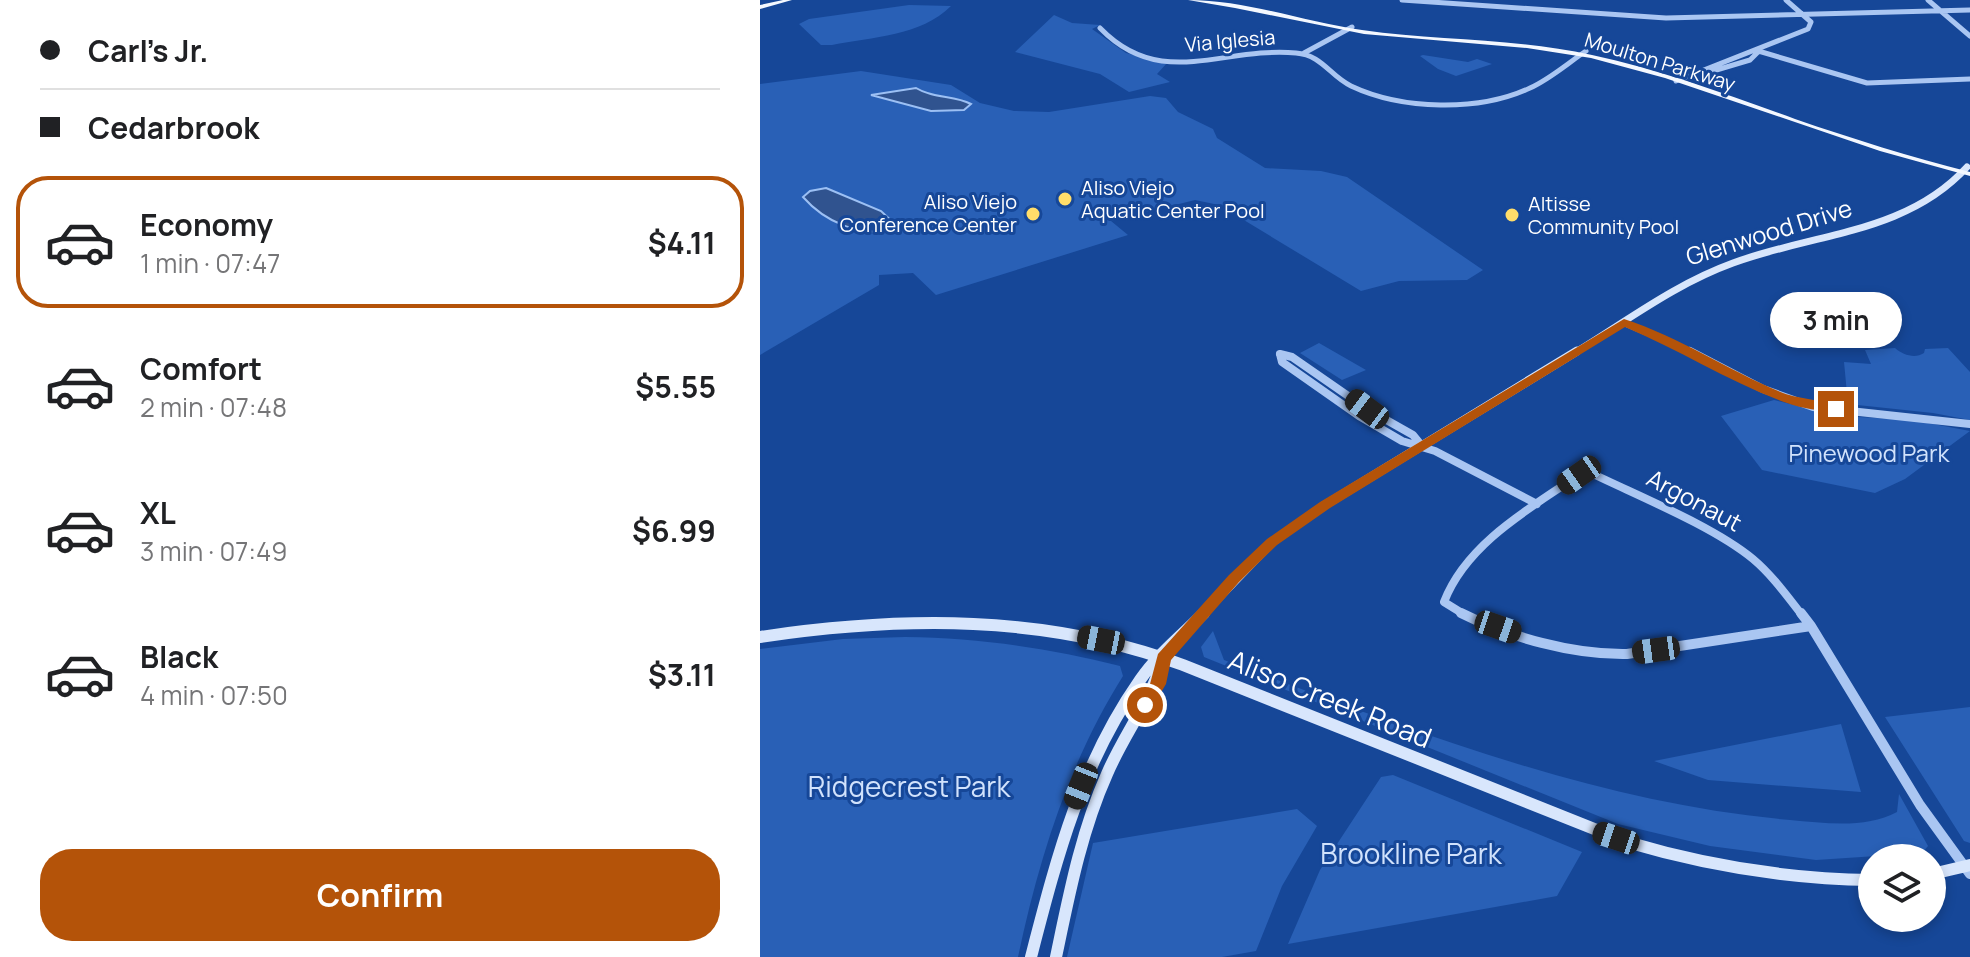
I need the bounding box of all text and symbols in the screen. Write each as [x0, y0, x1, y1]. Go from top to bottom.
street label: Via Iglesia [1184, 23, 1276, 58]
street label: Moulton Parkway [1582, 26, 1739, 97]
text: Carl's Jr. [88, 30, 208, 71]
text: Cedarbrook [88, 107, 259, 148]
place label: Aliso Viejo Aquatic Center Pool [1081, 174, 1265, 224]
place label: Aliso Viejo Conference Center [840, 188, 1017, 238]
marker: Aliso Viejo Aquatic Center Pool [1056, 190, 1074, 208]
place label: Altisse Community Pool [1528, 190, 1679, 240]
street label: Glenwood Drive [1682, 191, 1856, 272]
text: Economy [140, 204, 273, 245]
marker: Aliso Viejo Conference Center [1024, 205, 1042, 223]
icon: car [44, 206, 116, 278]
marker: Altisse Community Pool [1503, 206, 1521, 224]
text: $4.11 [648, 222, 716, 263]
text: 1 min · 07:47 [140, 245, 280, 281]
callout: 3 min [1770, 293, 1902, 349]
text: 3 min [1802, 302, 1870, 338]
text: Comfort [140, 348, 262, 389]
icon: car [44, 350, 116, 422]
text: $5.55 [635, 366, 716, 407]
car [1341, 385, 1393, 433]
text: 2 min · 07:48 [140, 389, 287, 425]
route end [1818, 391, 1854, 427]
park label: Pinewood Park [1788, 436, 1951, 469]
car [1552, 451, 1606, 499]
street label: Argonaut [1641, 461, 1748, 538]
text: XL [140, 492, 176, 533]
icon: car [44, 494, 116, 566]
text: $6.99 [632, 510, 716, 551]
text: 3 min · 07:49 [140, 533, 287, 569]
car [1471, 608, 1525, 646]
car [1075, 624, 1127, 656]
car [1631, 635, 1681, 665]
text: Black [140, 636, 218, 677]
icon: car [44, 638, 116, 710]
street label: Aliso Creek Road [1223, 640, 1438, 756]
text: $3.11 [648, 654, 716, 695]
text: 4 min · 07:50 [140, 677, 288, 713]
route start [1127, 687, 1163, 723]
car [1061, 759, 1101, 813]
park label: Ridgecrest Park [808, 767, 1011, 805]
car [1589, 819, 1643, 857]
park label: Brookline Park [1320, 834, 1503, 872]
map controls [1858, 844, 1946, 932]
button: layers [1858, 844, 1946, 932]
button: Confirm [40, 849, 720, 941]

